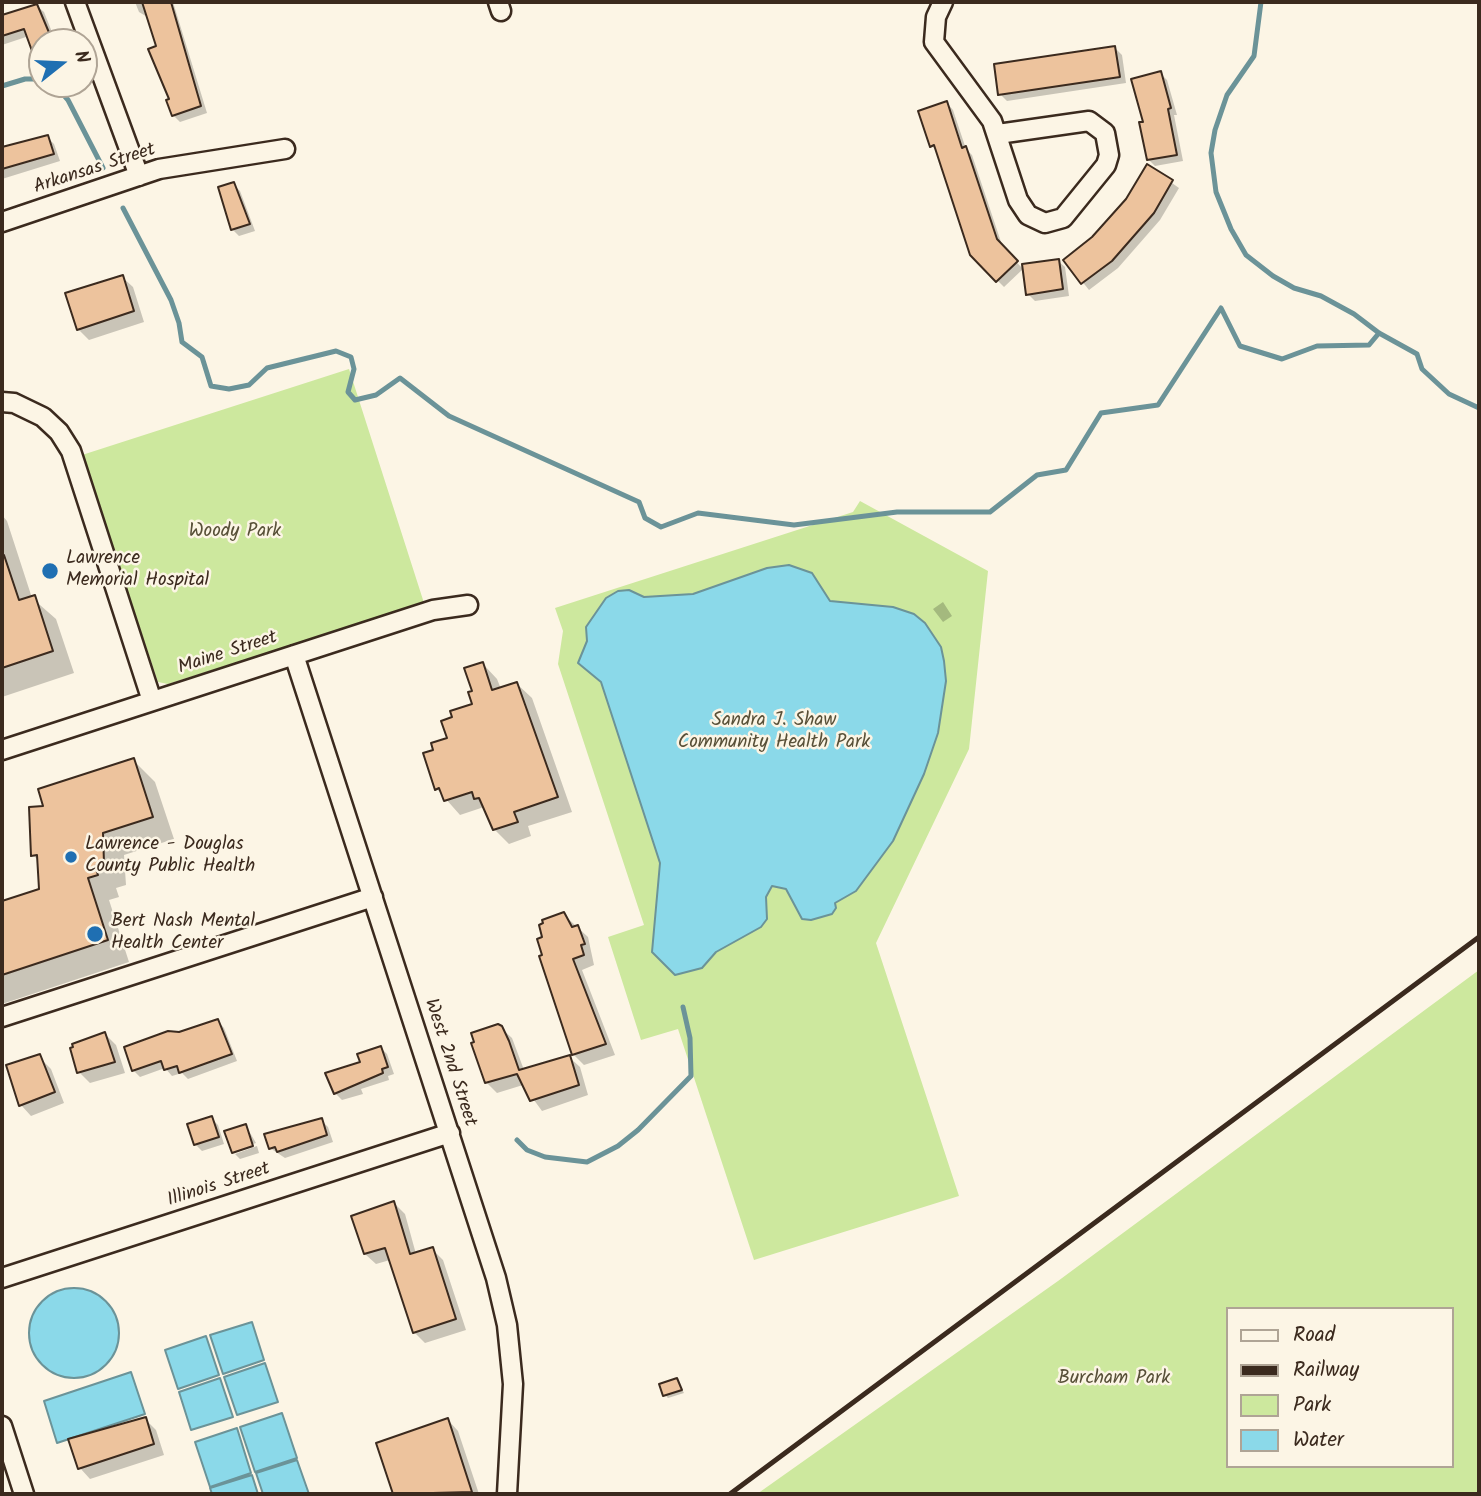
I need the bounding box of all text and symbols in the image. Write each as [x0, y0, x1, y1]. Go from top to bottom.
north arrow [28, 28, 98, 98]
text: N [65, 47, 97, 67]
street label: Arkansas Street [31, 140, 159, 200]
park label: Woody Park [189, 522, 281, 544]
place label: Lawrence Memorial Hospital [66, 549, 209, 593]
marker: Lawrence Memorial Hospital [40, 561, 60, 581]
street label: Maine Street [176, 627, 280, 681]
park label: Sandra J. Shaw Community Health Park [678, 711, 870, 755]
place label: Lawrence - Douglas County Public Health [85, 835, 255, 879]
marker: Lawrence - Douglas County Public Health [63, 849, 79, 865]
place label: Bert Nash Mental Health Center [111, 912, 255, 956]
marker: Bert Nash Mental Health Center [85, 924, 105, 944]
street label: West 2nd Street [418, 996, 480, 1130]
street label: Illinois Street [165, 1159, 273, 1213]
legend [1226, 1307, 1453, 1468]
text: Road [1293, 1319, 1335, 1352]
text: Railway [1293, 1354, 1359, 1387]
park label: Burcham Park [1058, 1369, 1170, 1391]
text: Park [1293, 1389, 1331, 1422]
text: Water [1293, 1424, 1344, 1457]

